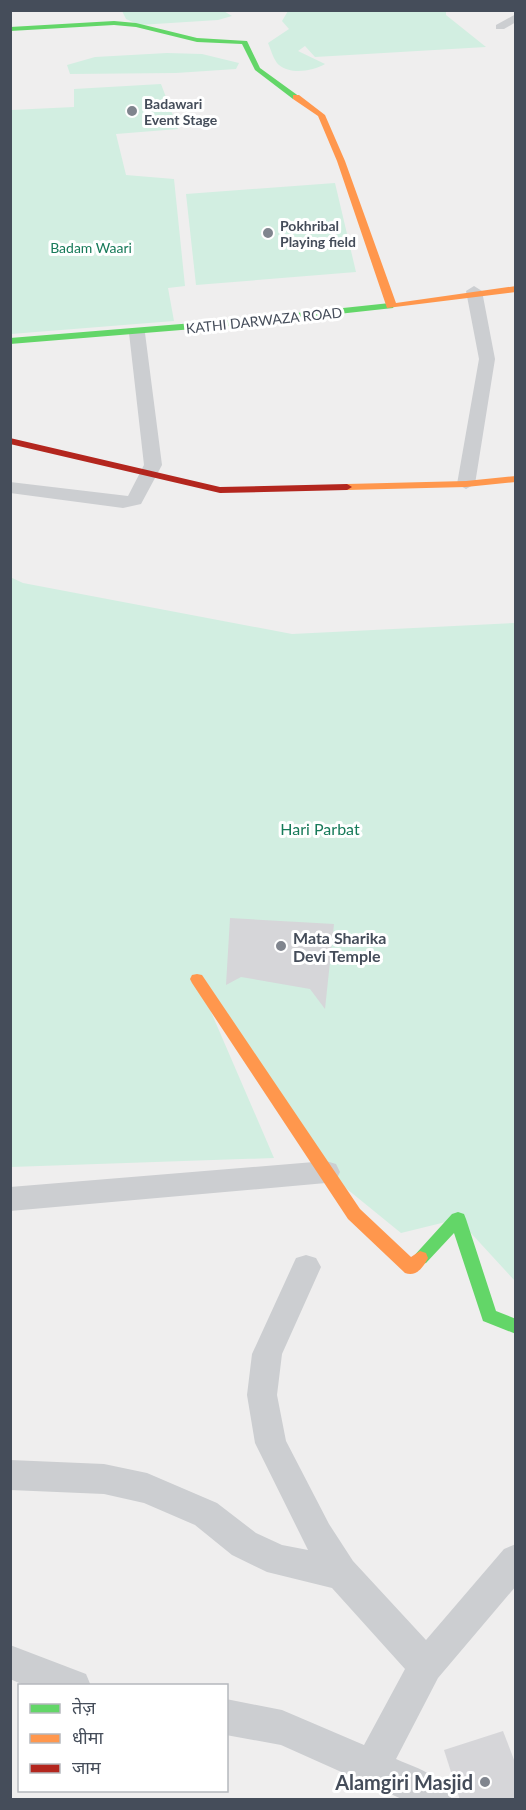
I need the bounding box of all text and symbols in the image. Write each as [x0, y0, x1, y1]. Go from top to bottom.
place label: Badawari Event Stage [144, 95, 218, 128]
marker: Badawari Event Stage [125, 104, 139, 118]
place label: Pokhribal Playing field [280, 217, 356, 250]
marker: Pokhribal Playing field [261, 226, 275, 240]
park label: Badam Waari [50, 239, 132, 256]
street label: KATHI DARWAZA ROAD [185, 303, 343, 337]
park label: Hari Parbat [280, 819, 360, 838]
place label: Mata Sharika Devi Temple [293, 928, 386, 965]
marker: Mata Sharika Devi Temple [274, 939, 288, 953]
legend [18, 1684, 228, 1792]
text: तेज़ [72, 1696, 96, 1718]
text: धीमा [72, 1726, 103, 1748]
text: जाम [72, 1756, 102, 1778]
place label: Alamgiri Masjid [334, 1770, 473, 1794]
marker: Alamgiri Masjid [478, 1775, 492, 1789]

